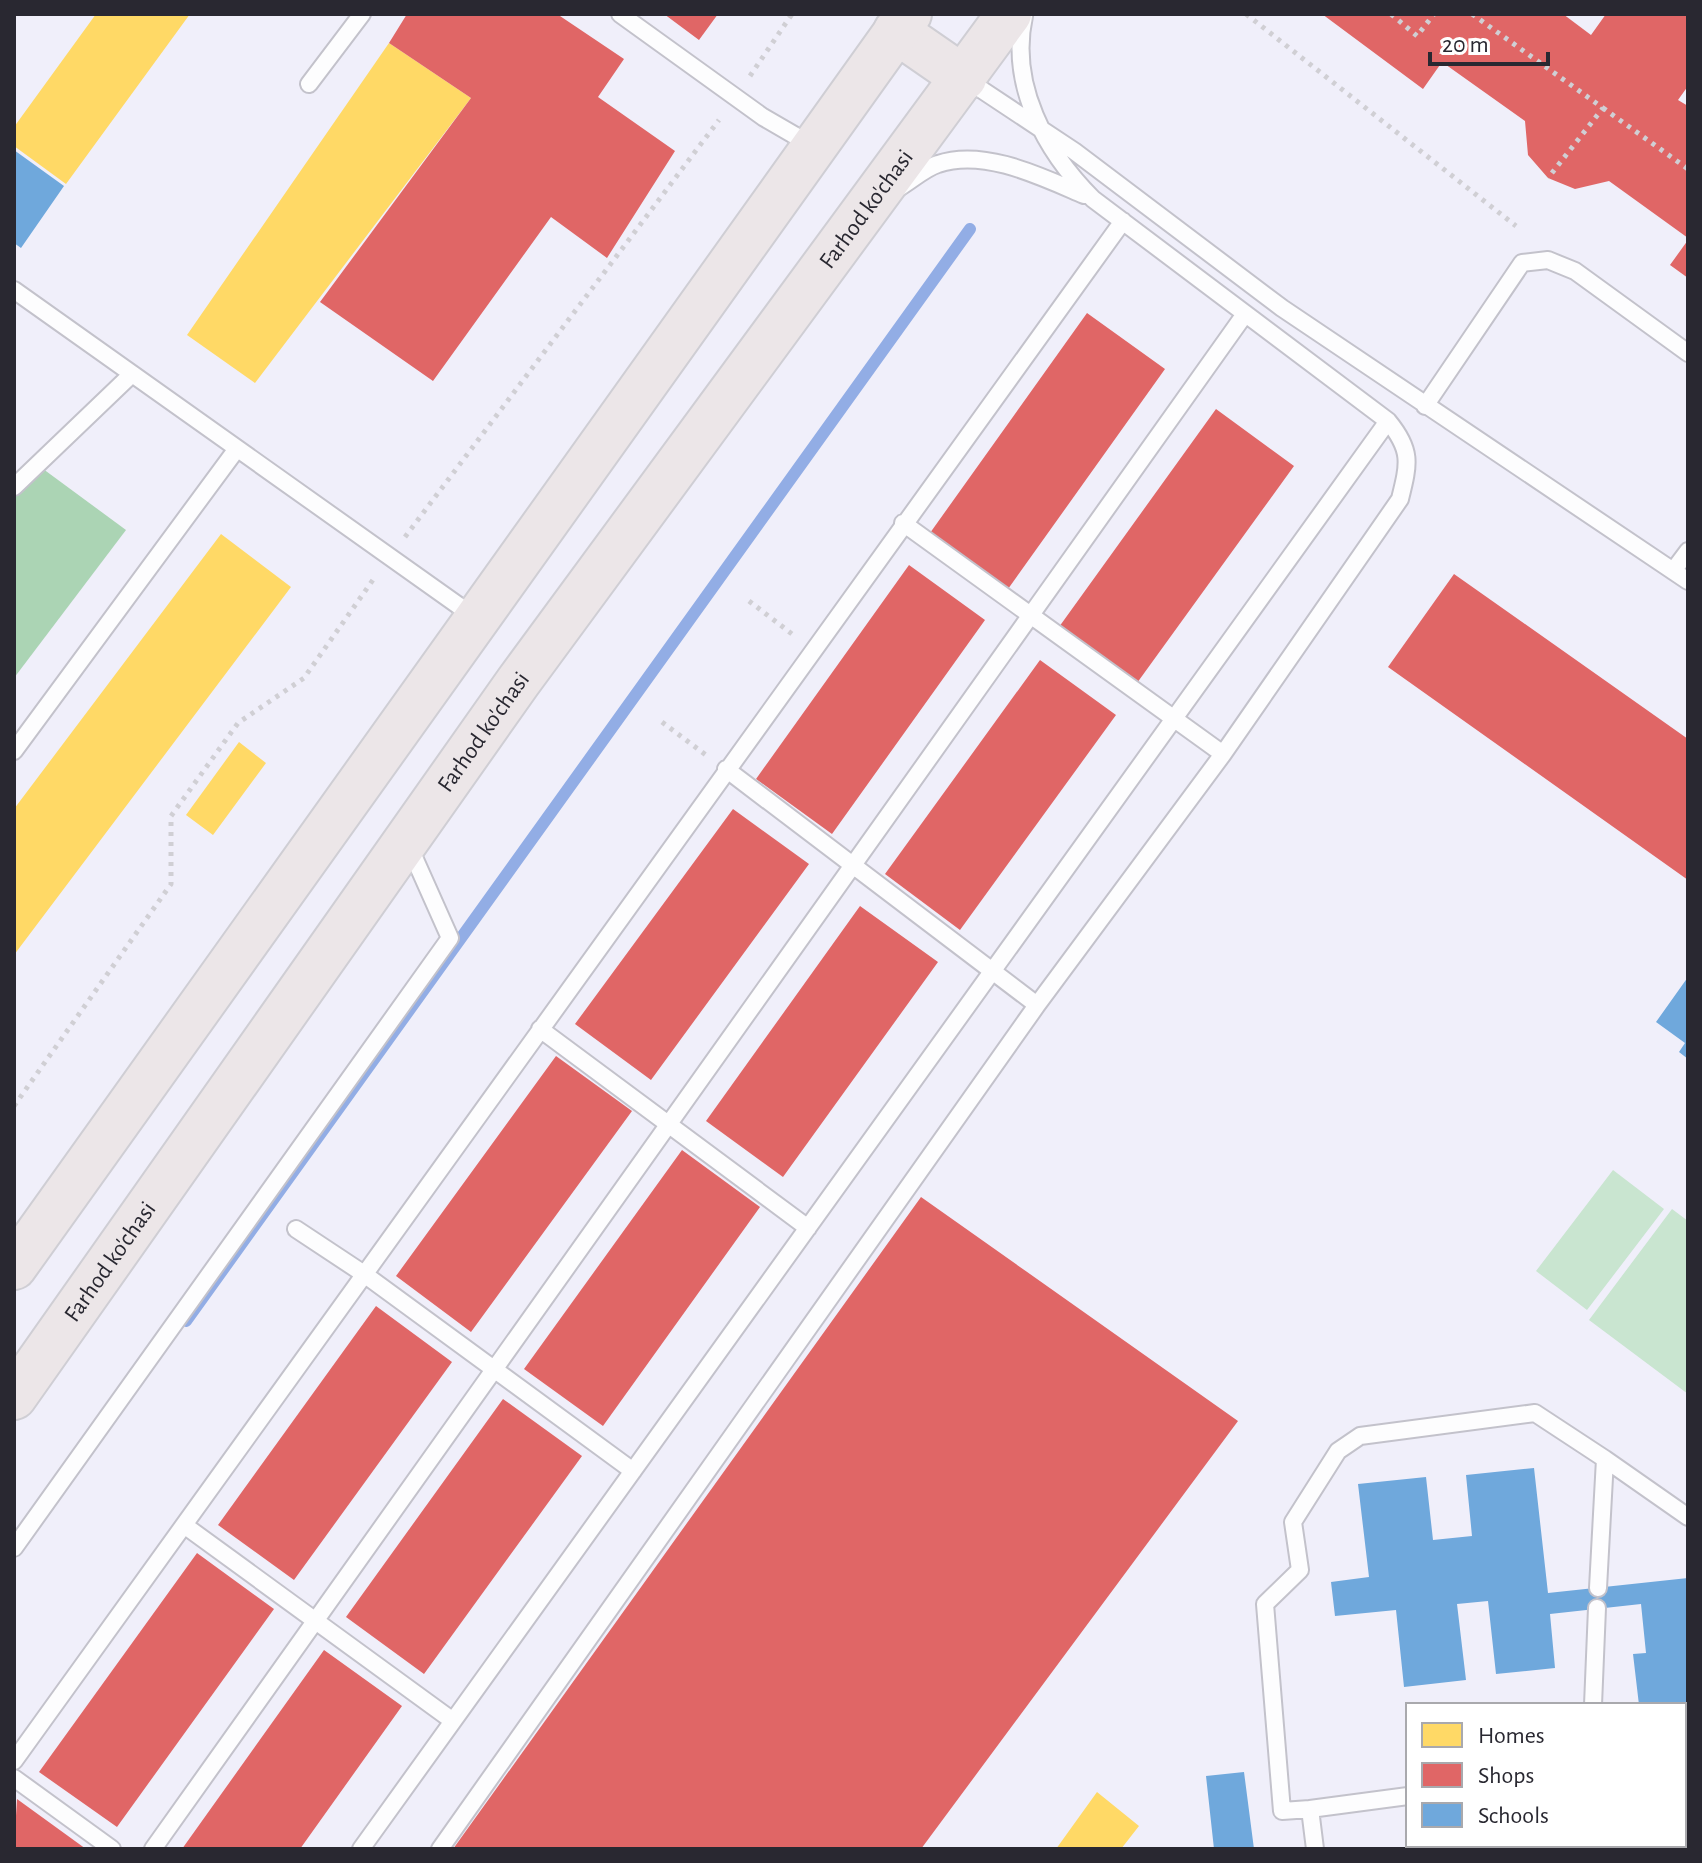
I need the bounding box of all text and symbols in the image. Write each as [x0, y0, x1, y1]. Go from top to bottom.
scale bar [1430, 16, 1548, 66]
text: 20 m [1442, 33, 1489, 57]
street label: Farhod ko'chasi [815, 146, 918, 273]
street label: Farhod ko'chasi [433, 668, 534, 797]
street label: Farhod ko'chasi [60, 1197, 161, 1326]
legend [1406, 1703, 1686, 1847]
text: Homes [1478, 1724, 1545, 1748]
text: Shops [1478, 1764, 1534, 1788]
text: Schools [1478, 1804, 1549, 1828]

